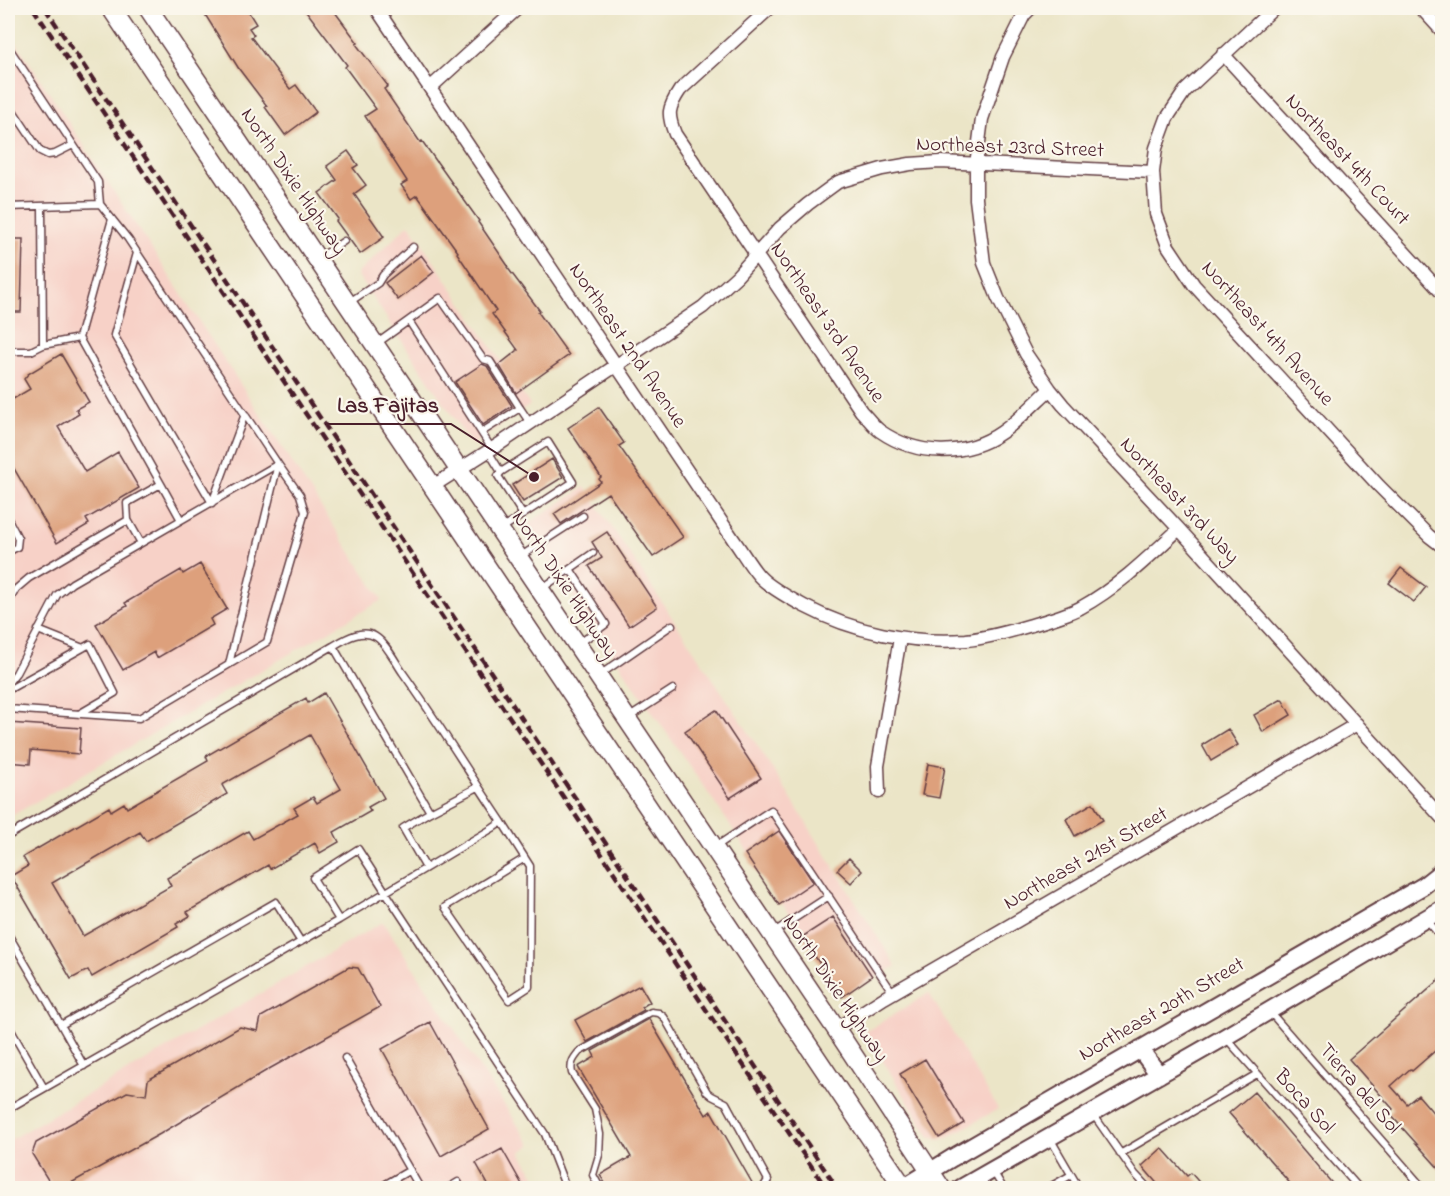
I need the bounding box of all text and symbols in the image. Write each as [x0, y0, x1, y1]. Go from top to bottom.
street label: Northeast 4th Court [1278, 87, 1416, 233]
street label: North Dixie Highway [231, 102, 354, 263]
street label: Northeast 23rd Street [916, 130, 1104, 166]
street label: Northeast 3rd Avenue [762, 237, 892, 410]
street label: Northeast 4th Avenue [1194, 255, 1341, 414]
street label: Northeast 2nd Avenue [561, 258, 694, 435]
callout: Las Fajitas [325, 384, 451, 424]
text: Las Fajitas [337, 391, 439, 423]
street label: Northeast 3rd Way [1111, 431, 1246, 573]
street label: North Dixie Highway [502, 505, 625, 666]
street label: Northeast 21st Street [998, 800, 1174, 918]
street label: North Dixie Highway [773, 909, 896, 1070]
street label: Northeast 20th Street [1073, 950, 1251, 1070]
street label: Tierra del Sol [1311, 1037, 1407, 1141]
street label: Boca Sol [1266, 1062, 1341, 1141]

